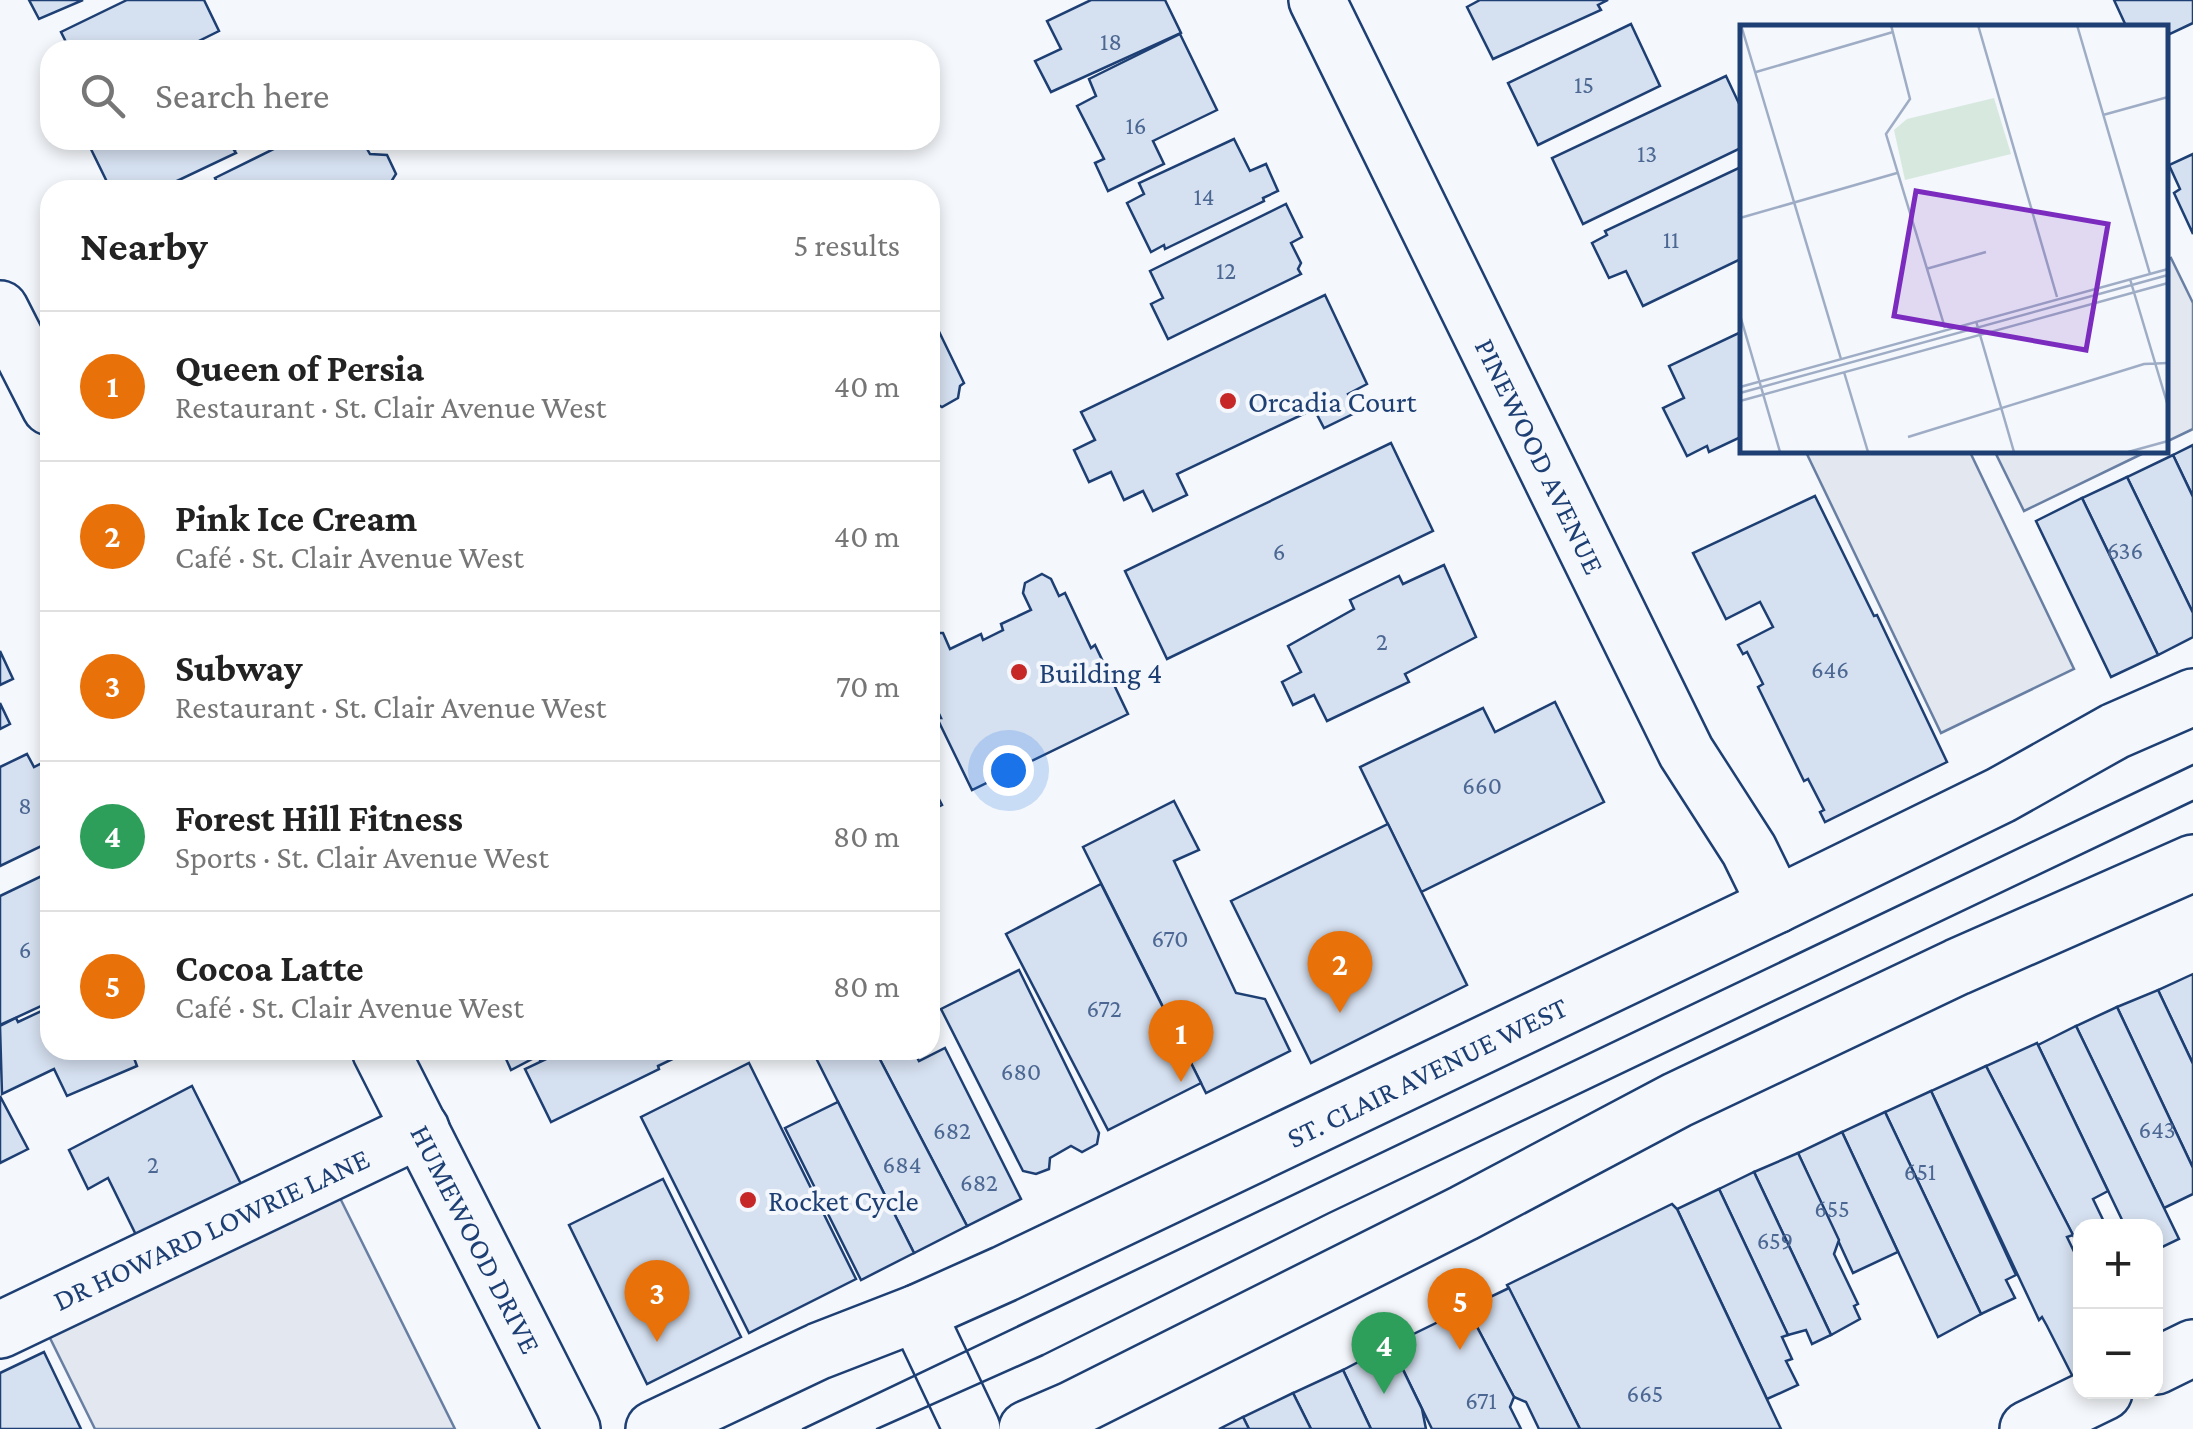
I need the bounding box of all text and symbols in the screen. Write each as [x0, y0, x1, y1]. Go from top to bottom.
inset map [1740, 25, 2168, 452]
house number: 18 [1100, 28, 1122, 55]
search box [40, 40, 940, 150]
icon: search [75, 68, 130, 123]
house number: 15 [1574, 71, 1594, 98]
text: Search here [155, 74, 329, 116]
house number: 16 [1126, 112, 1147, 139]
house number: 13 [1637, 140, 1657, 167]
house number: 14 [1193, 183, 1215, 210]
text: Nearby [80, 222, 208, 269]
house number: 11 [1663, 226, 1679, 253]
text: 5 results [793, 227, 900, 263]
house number: 12 [1216, 257, 1236, 284]
street label: PINEWOOD AVENUE [1469, 333, 1611, 579]
text: Queen of Persia [175, 347, 424, 389]
text: 1 [107, 368, 118, 404]
text: 40 m [834, 368, 900, 404]
place label: Orcadia Court [1248, 385, 1418, 418]
text: Restaurant · St. Clair Avenue West [175, 389, 606, 425]
marker: Orcadia Court [1217, 390, 1239, 412]
text: Pink Ice Cream [175, 497, 417, 539]
text: 2 [104, 518, 121, 554]
text: 40 m [834, 518, 900, 554]
house number: 636 [2107, 537, 2143, 564]
house number: 6 [1273, 538, 1285, 565]
text: Café · St. Clair Avenue West [175, 539, 524, 575]
house number: 2 [1376, 628, 1388, 655]
text: Subway [175, 647, 303, 689]
place label: Building 4 [1039, 656, 1162, 690]
house number: 646 [1811, 656, 1849, 683]
marker: Building 4 [1008, 661, 1030, 683]
text: 3 [105, 668, 120, 704]
text: 70 m [836, 668, 900, 704]
text: Restaurant · St. Clair Avenue West [175, 689, 606, 725]
your location [983, 745, 1034, 796]
house number: 660 [1462, 772, 1502, 799]
house number: 8 [18, 792, 32, 819]
text: Forest Hill Fitness [175, 797, 463, 839]
text: 4 [104, 818, 121, 854]
text: 80 m [833, 818, 900, 854]
text: Sports · St. Clair Avenue West [175, 839, 549, 875]
house number: 670 [1151, 925, 1189, 952]
pin: 2 [1308, 930, 1372, 1013]
house number: 6 [19, 936, 31, 963]
text: Cocoa Latte [175, 947, 364, 989]
text: 5 [105, 968, 120, 1004]
text: 80 m [833, 968, 900, 1004]
text: Café · St. Clair Avenue West [175, 989, 524, 1025]
street label: ST. CLAIR AVENUE WEST [1282, 990, 1572, 1154]
house number: 672 [1086, 995, 1122, 1022]
pin: 1 [1148, 1000, 1214, 1082]
house number: 680 [1001, 1058, 1041, 1085]
house number: 643 [2138, 1116, 2176, 1143]
house number: 682 [933, 1117, 971, 1144]
street label: HUMEWOOD DRIVE [404, 1119, 548, 1359]
street label: DR HOWARD LOWRIE LANE [48, 1141, 374, 1317]
house number: 2 [147, 1151, 159, 1178]
house number: 684 [883, 1151, 921, 1178]
house number: 651 [1904, 1158, 1936, 1185]
house number: 682 [960, 1169, 998, 1196]
place label: Rocket Cycle [768, 1184, 919, 1218]
marker: Rocket Cycle [737, 1189, 759, 1211]
house number: 655 [1814, 1195, 1850, 1222]
map controls [2073, 1219, 2163, 1399]
button: + [2073, 1219, 2163, 1309]
house number: 659 [1757, 1227, 1793, 1254]
pin: 3 [624, 1260, 690, 1342]
pin: 5 [1428, 1268, 1492, 1350]
button: − [2073, 1309, 2163, 1399]
pin: 4 [1352, 1312, 1416, 1394]
house number: 665 [1627, 1380, 1663, 1407]
house number: 671 [1465, 1387, 1497, 1414]

